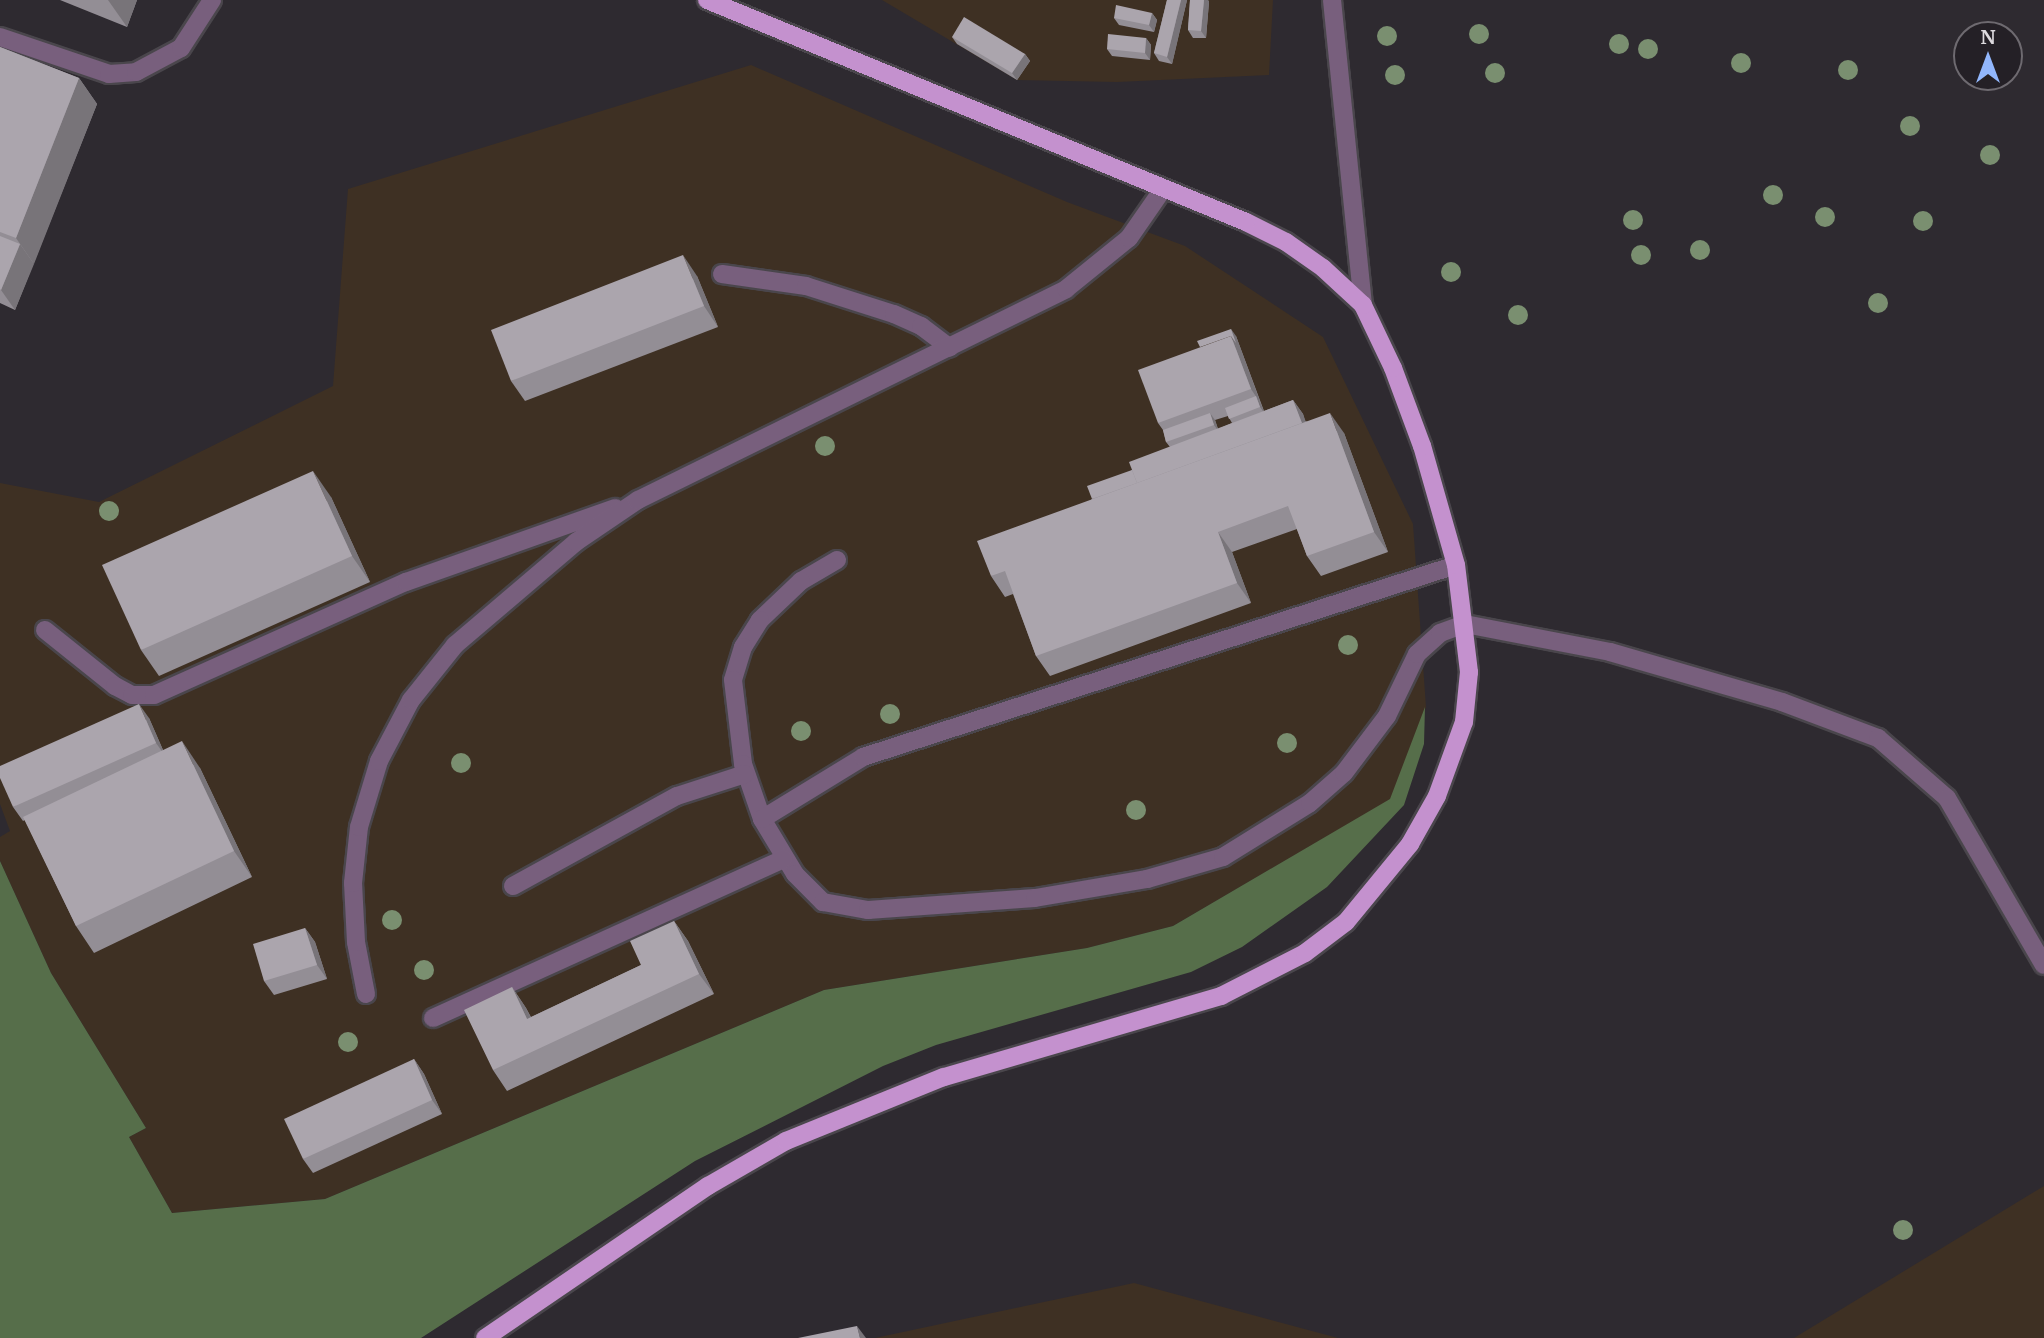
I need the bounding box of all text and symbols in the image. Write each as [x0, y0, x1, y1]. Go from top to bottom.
north arrow [1953, 21, 2023, 91]
text: N [1980, 25, 1996, 49]

